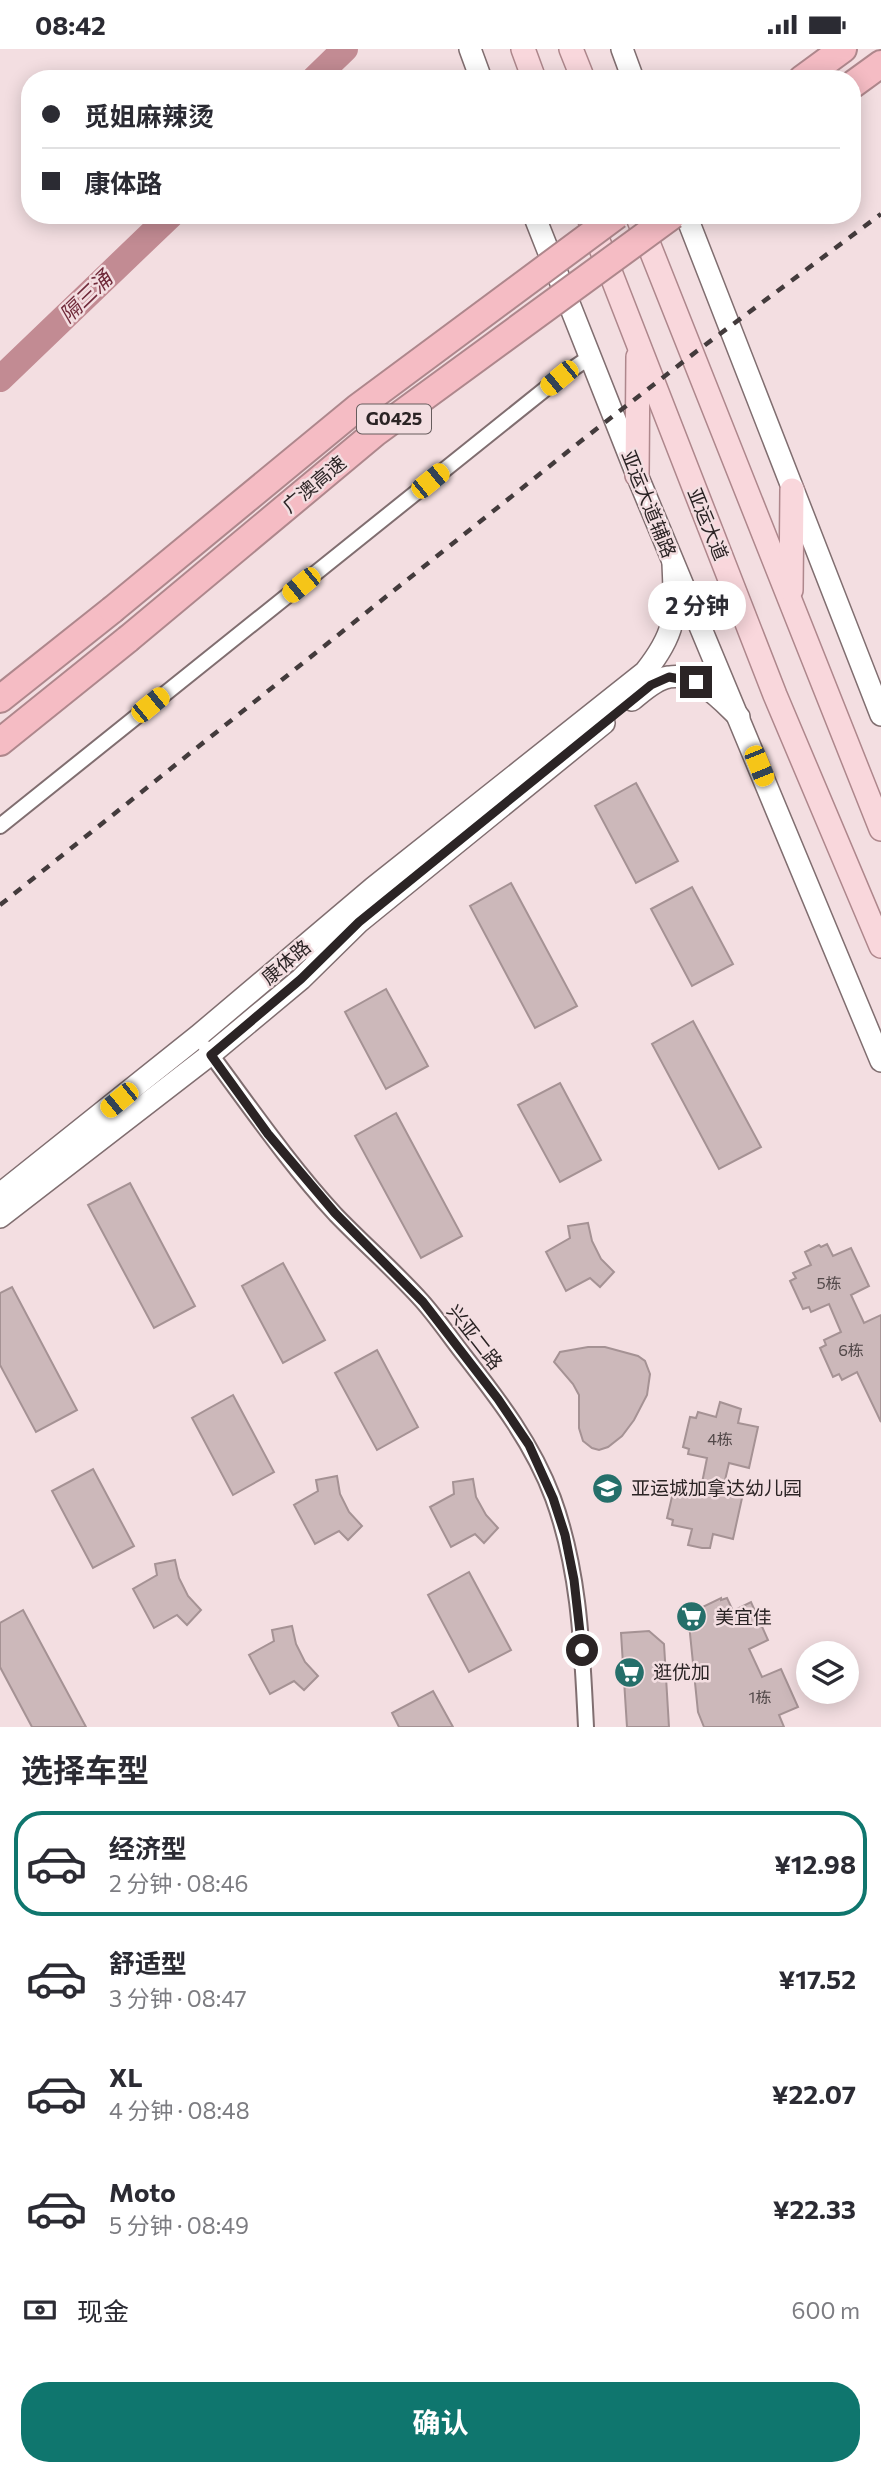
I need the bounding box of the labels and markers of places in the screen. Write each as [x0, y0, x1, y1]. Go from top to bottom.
school or university icon: 亚运城加拿达幼儿园 [591, 1471, 625, 1505]
place label: 亚运城加拿达幼儿园 [631, 1476, 802, 1499]
supermarket icon: 美宜佳 [675, 1600, 709, 1634]
place label: 美宜佳 [715, 1605, 772, 1628]
supermarket icon: 逛优加 [613, 1655, 647, 1689]
place label: 逛优加 [653, 1660, 710, 1683]

